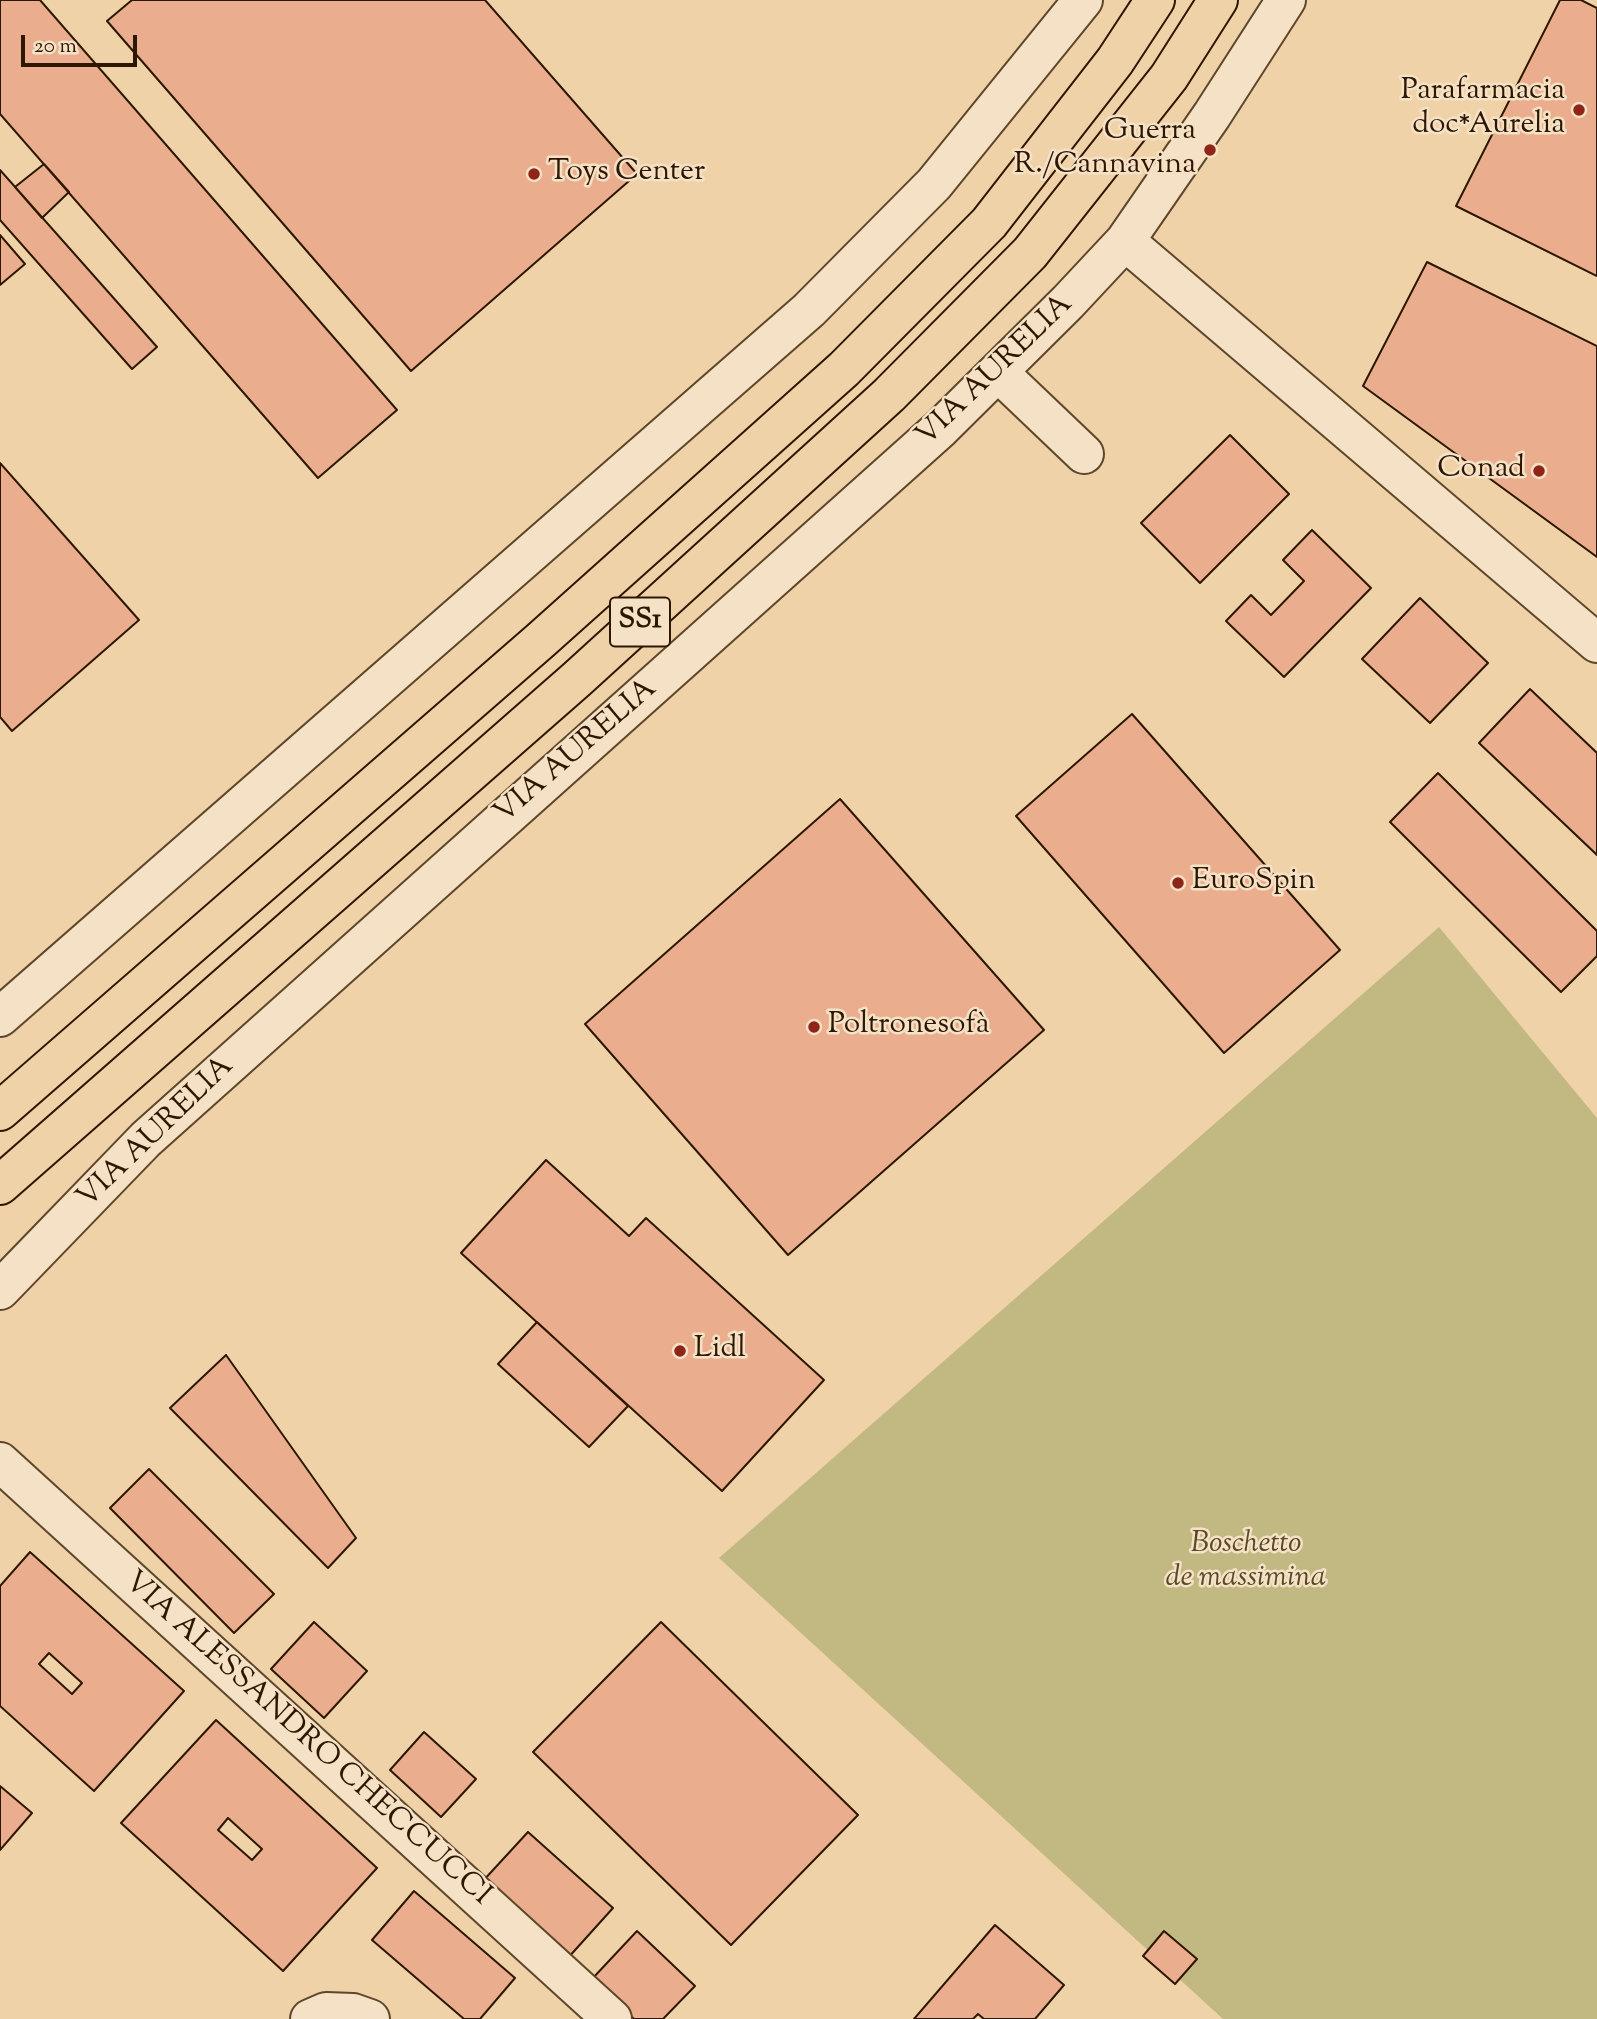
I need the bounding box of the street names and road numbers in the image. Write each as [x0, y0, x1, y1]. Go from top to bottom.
street label: VIA AURELIA [910, 288, 1082, 456]
road number: SS1 [610, 598, 670, 646]
street label: VIA AURELIA [488, 673, 666, 833]
street label: VIA AURELIA [71, 1050, 243, 1218]
street label: VIA ALESSANDRO CHECCUCCI [115, 1565, 497, 1915]

